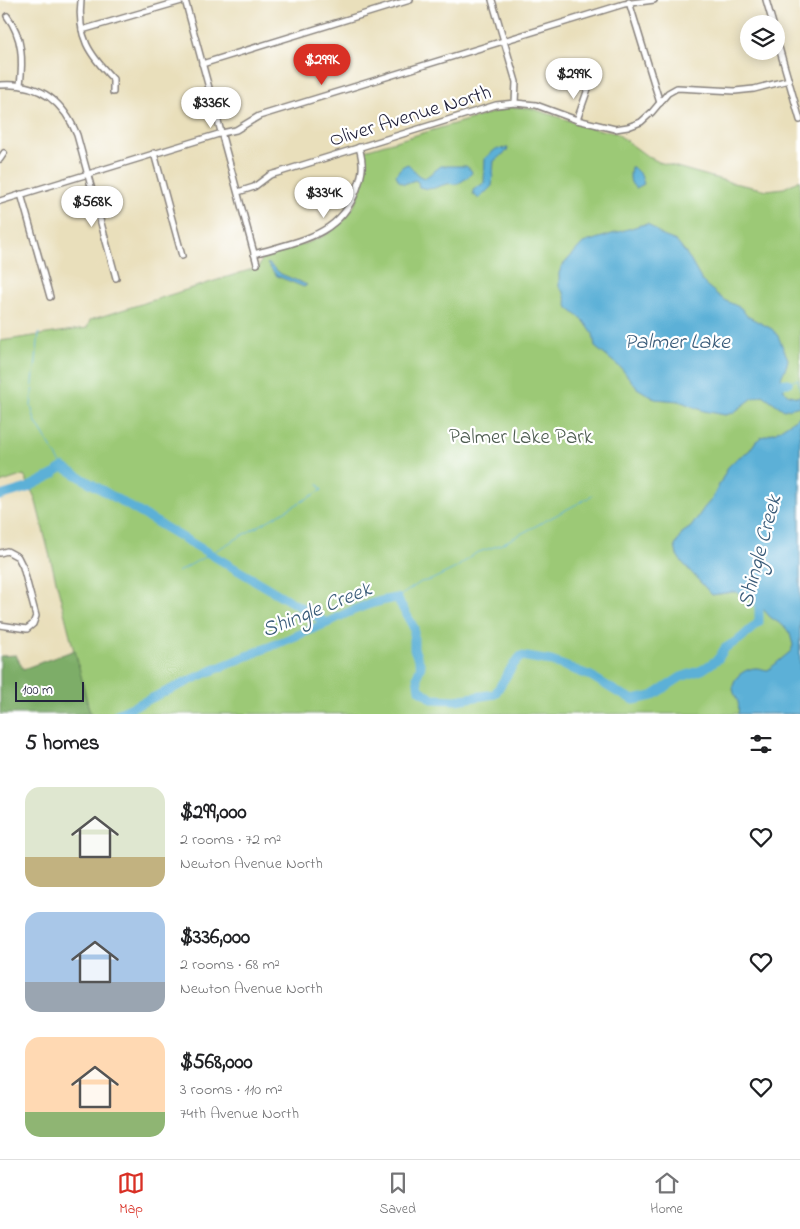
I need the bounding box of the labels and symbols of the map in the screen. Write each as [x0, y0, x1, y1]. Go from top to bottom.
pin: $299K [287, 44, 357, 86]
pin: $299K [539, 58, 609, 100]
street label: Oliver Avenue North [326, 78, 495, 156]
pin: $336K [176, 86, 246, 129]
pin: $334K [289, 176, 359, 219]
pin: $568K [57, 186, 127, 228]
water label: Palmer Lake [624, 327, 731, 359]
park label: Palmer Lake Park [449, 423, 594, 453]
water label: Shingle Creek [730, 490, 792, 612]
water label: Shingle Creek [257, 574, 378, 647]
scale bar [15, 679, 84, 702]

